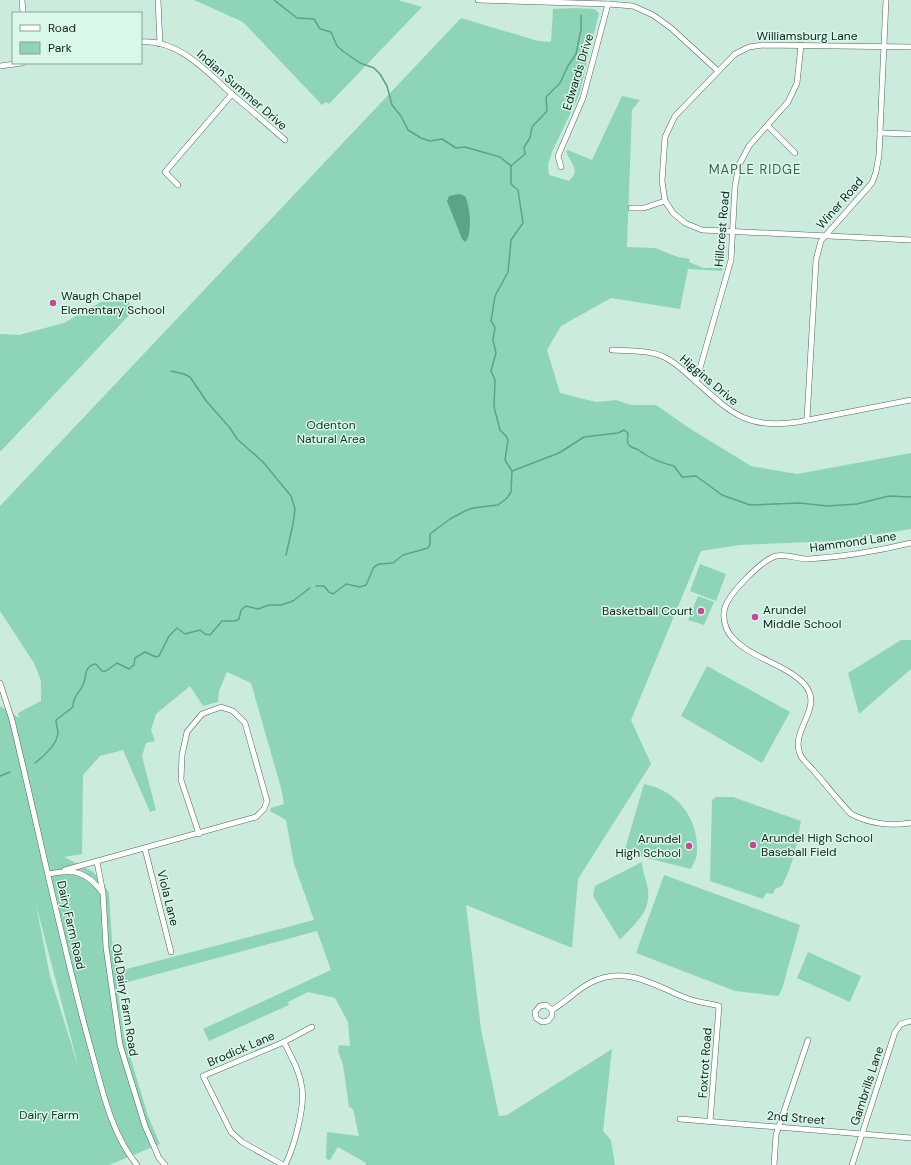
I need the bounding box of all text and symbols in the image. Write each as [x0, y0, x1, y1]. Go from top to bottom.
legend [12, 12, 142, 64]
text: Road [48, 20, 76, 36]
street label: Williamsburg Lane [756, 28, 858, 44]
street label: Edwards Drive [559, 32, 597, 112]
text: Park [48, 40, 72, 56]
street label: Indian Summer Drive [193, 46, 291, 134]
district label: MAPLE RIDGE [709, 161, 801, 178]
street label: Winer Road [813, 174, 867, 232]
street label: Hillcrest Road [711, 191, 733, 267]
place label: Waugh Chapel Elementary School [61, 288, 165, 318]
marker: Waugh Chapel Elementary School [48, 298, 58, 308]
street label: Higgins Drive [676, 351, 742, 409]
park label: Odenton Natural Area [297, 417, 365, 447]
street label: Hammond Lane [809, 528, 898, 556]
place label: Arundel Middle School [763, 602, 841, 632]
place label: Basketball Court [602, 603, 693, 619]
marker: Basketball Court [696, 606, 706, 616]
marker: Arundel Middle School [750, 612, 760, 622]
place label: Arundel High School Baseball Field [761, 830, 873, 860]
place label: Arundel High School [616, 831, 681, 861]
marker: Arundel High School Baseball Field [748, 840, 758, 850]
marker: Arundel High School [684, 841, 694, 851]
street label: Viola Lane [153, 868, 183, 928]
street label: Dairy Farm Road [53, 879, 89, 971]
street label: Old Dairy Farm Road [108, 943, 142, 1057]
street label: Foxtrot Road [695, 1027, 715, 1099]
street label: Brodick Lane [205, 1028, 277, 1070]
street label: Gambrills Lane [847, 1044, 887, 1128]
park label: Dairy Farm [19, 1107, 79, 1123]
street label: 2nd Street [766, 1107, 826, 1129]

